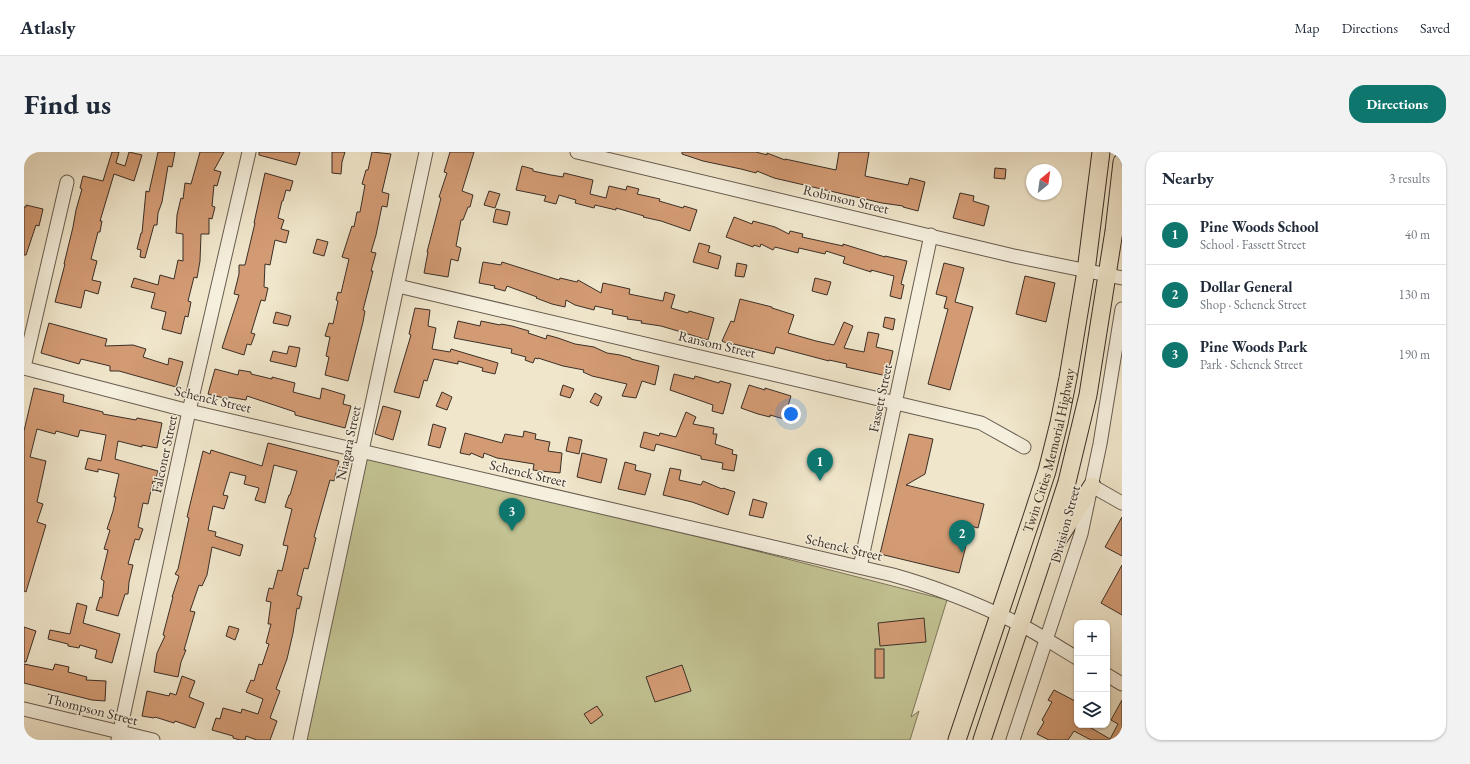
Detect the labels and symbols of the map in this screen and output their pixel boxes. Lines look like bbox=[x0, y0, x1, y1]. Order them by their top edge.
north arrow bbox=[1026, 164, 1062, 200]
street label: Robinson Street bbox=[801, 180, 891, 218]
street label: Ransom Street bbox=[677, 326, 758, 362]
street label: Fassett Street bbox=[864, 362, 896, 434]
street label: Twin Cities Memorial Highway bbox=[1018, 366, 1079, 535]
street label: Schenck Street bbox=[173, 381, 254, 417]
street label: Niagara Street bbox=[331, 404, 365, 482]
your location bbox=[781, 404, 801, 424]
street label: Falconer Street bbox=[147, 413, 181, 495]
pin: 1 bbox=[807, 448, 833, 481]
street label: Schenck Street bbox=[488, 455, 569, 491]
street label: Division Street bbox=[1046, 483, 1084, 565]
pin: 3 bbox=[499, 498, 525, 531]
pin: 2 bbox=[949, 520, 975, 553]
street label: Schenck Street bbox=[804, 529, 885, 565]
street label: Thompson Street bbox=[44, 689, 140, 729]

